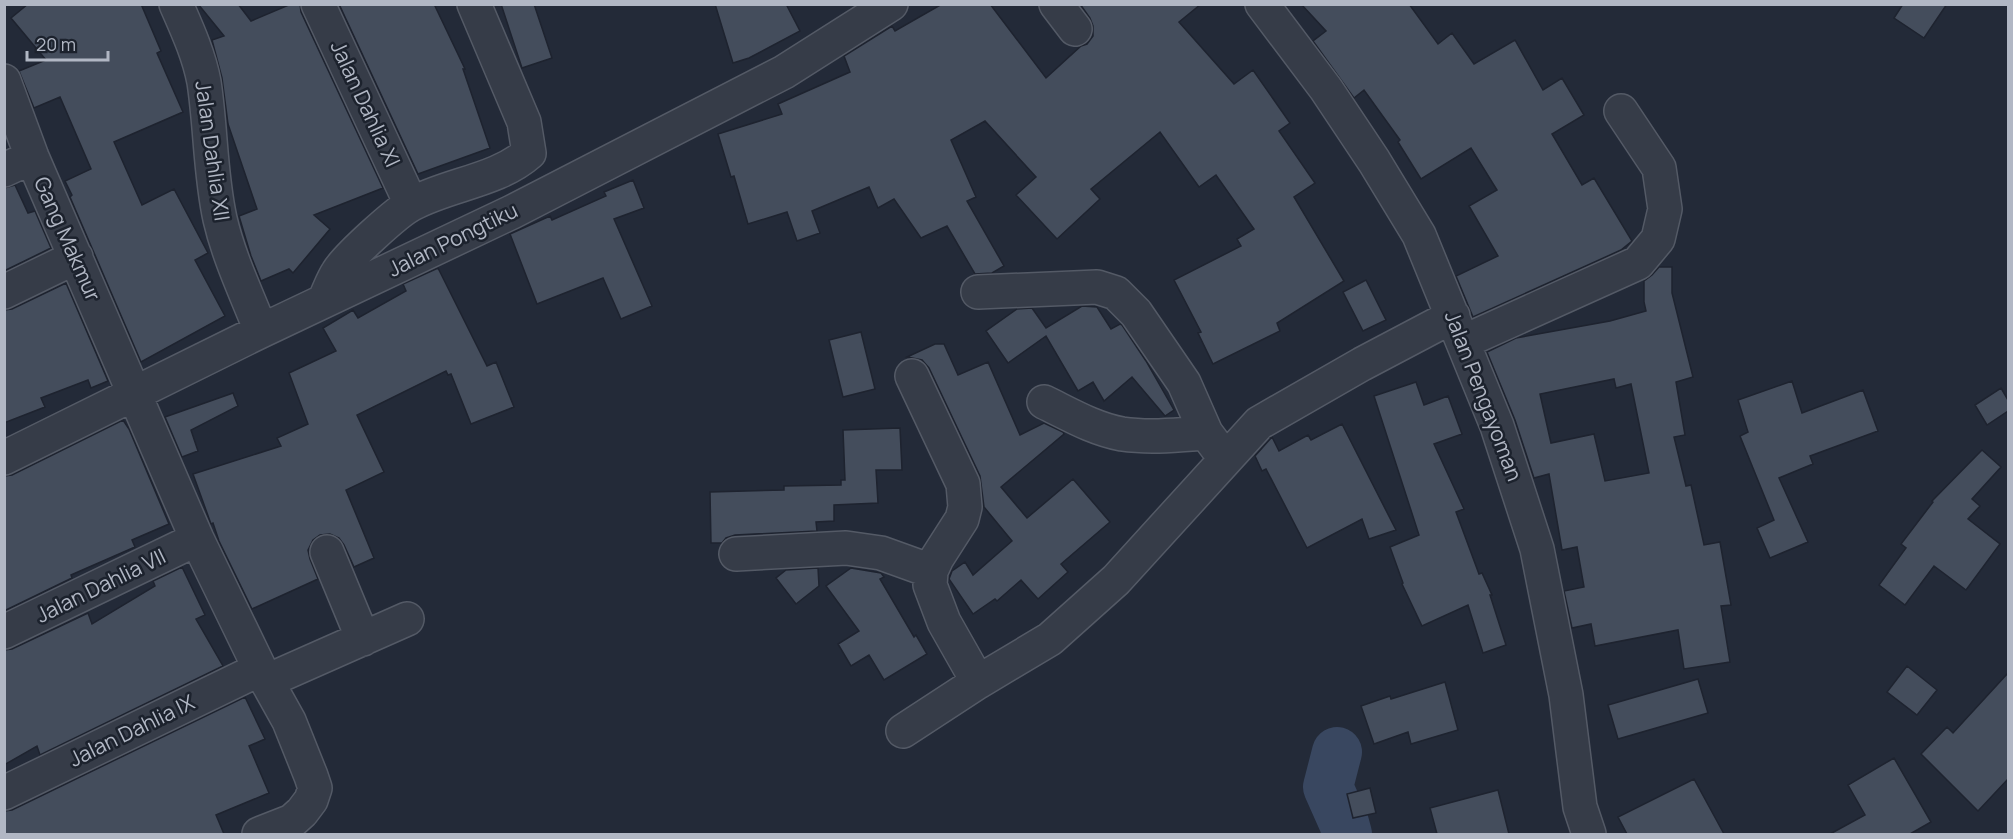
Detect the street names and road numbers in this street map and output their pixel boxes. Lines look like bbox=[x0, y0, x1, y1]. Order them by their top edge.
street label: Jalan Dahlia XI bbox=[324, 36, 407, 171]
street label: Jalan Dahlia XII bbox=[189, 79, 237, 223]
street label: Gang Makmur bbox=[28, 172, 108, 305]
street label: Jalan Pongtiku bbox=[383, 196, 522, 283]
street label: Jalan Pengayoman bbox=[1439, 307, 1529, 485]
street label: Jalan Dahlia VII bbox=[31, 542, 170, 629]
street label: Jalan Dahlia IX bbox=[64, 688, 199, 773]

